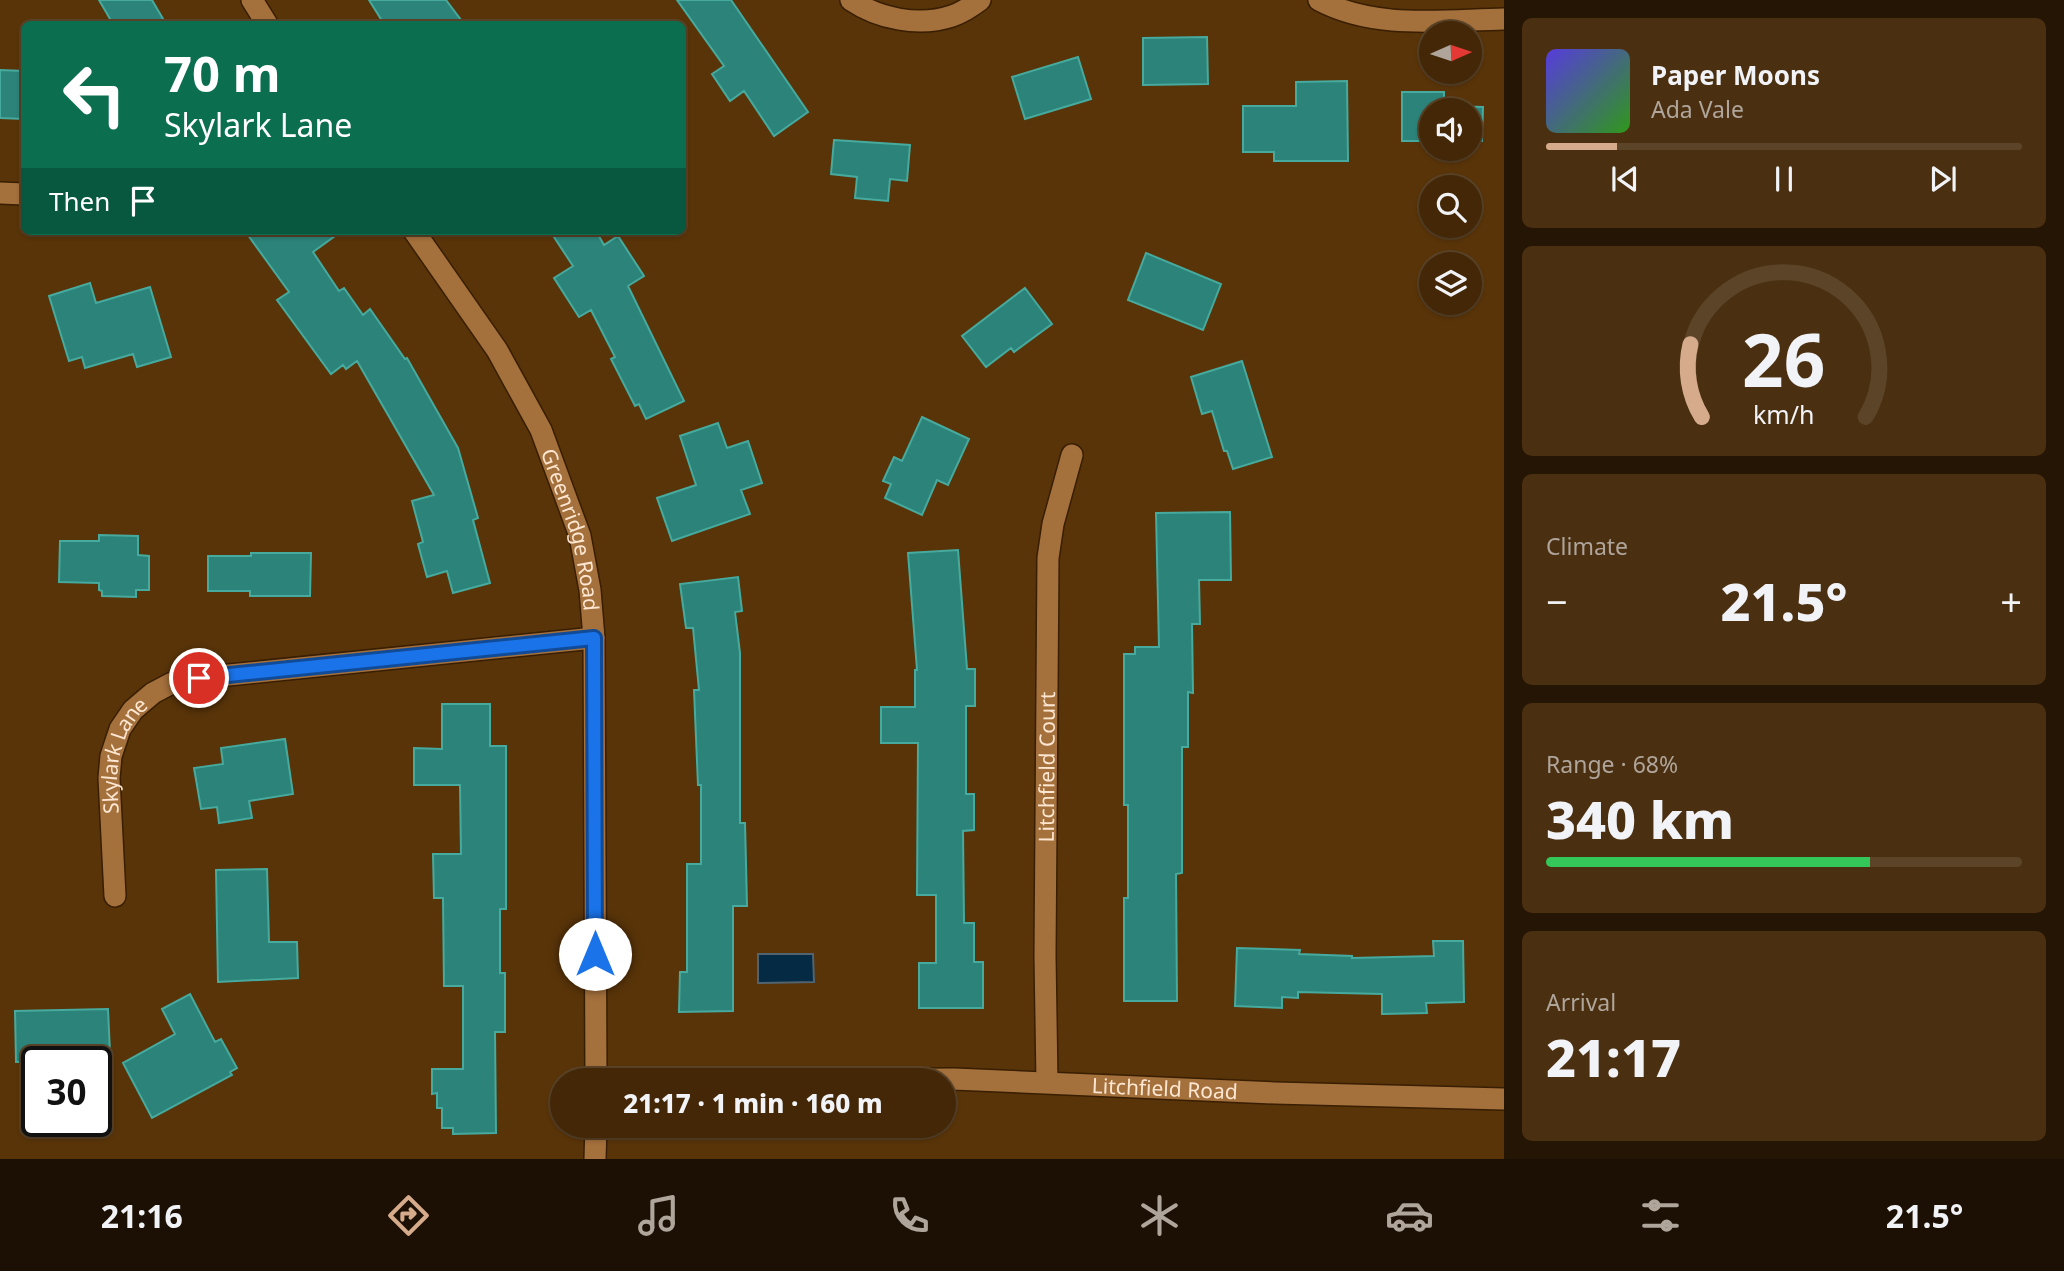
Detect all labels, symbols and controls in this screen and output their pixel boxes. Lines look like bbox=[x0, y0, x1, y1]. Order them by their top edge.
north arrow bbox=[1419, 21, 1482, 84]
map controls bbox=[1419, 21, 1482, 315]
text: 70 m bbox=[164, 40, 281, 106]
icon: left bbox=[49, 49, 140, 140]
text: Paper Moons bbox=[1651, 57, 1820, 93]
text: Ada Vale bbox=[1651, 93, 1744, 125]
button: sound bbox=[1419, 98, 1482, 161]
text: Skylark Lane bbox=[164, 103, 352, 146]
icon: previous bbox=[1606, 160, 1644, 198]
icon: pause bbox=[1765, 160, 1803, 198]
icon: next bbox=[1924, 160, 1962, 198]
button: search bbox=[1419, 175, 1482, 238]
icon: arrive bbox=[124, 182, 162, 220]
text: Then bbox=[49, 183, 110, 219]
button: layers bbox=[1419, 252, 1482, 315]
text: 26 bbox=[1742, 310, 1826, 409]
text: km/h bbox=[1753, 397, 1815, 431]
street label: Greenridge Road bbox=[535, 444, 606, 612]
text: Climate bbox=[1546, 530, 1628, 562]
text: 21.5° bbox=[1721, 565, 1847, 636]
text: − bbox=[1546, 575, 1568, 627]
text: + bbox=[2000, 575, 2022, 627]
pin bbox=[169, 648, 229, 708]
icon: arrive bbox=[180, 659, 218, 697]
street label: Skylark Lane bbox=[95, 690, 153, 815]
street label: Litchfield Court bbox=[1032, 691, 1061, 842]
text: Range · 68% bbox=[1546, 748, 1678, 780]
text: 340 km bbox=[1546, 783, 1734, 854]
position arrow bbox=[558, 917, 632, 991]
text: Arrival bbox=[1546, 986, 1616, 1018]
text: 21:17 bbox=[1546, 1021, 1681, 1092]
speed limit sign: 30 bbox=[21, 1046, 112, 1137]
street label: Litchfield Road bbox=[1091, 1071, 1238, 1105]
text: 21:17 · 1 min · 160 m bbox=[623, 1085, 883, 1121]
icon: directions bbox=[384, 1191, 433, 1240]
icon: music bbox=[634, 1191, 683, 1240]
icon: phone bbox=[885, 1191, 934, 1240]
icon: climate bbox=[1135, 1191, 1184, 1240]
icon: car bbox=[1385, 1191, 1434, 1240]
icon: filters bbox=[1636, 1191, 1685, 1240]
text: 21:16 bbox=[101, 1194, 183, 1237]
text: 21.5° bbox=[1886, 1194, 1963, 1237]

